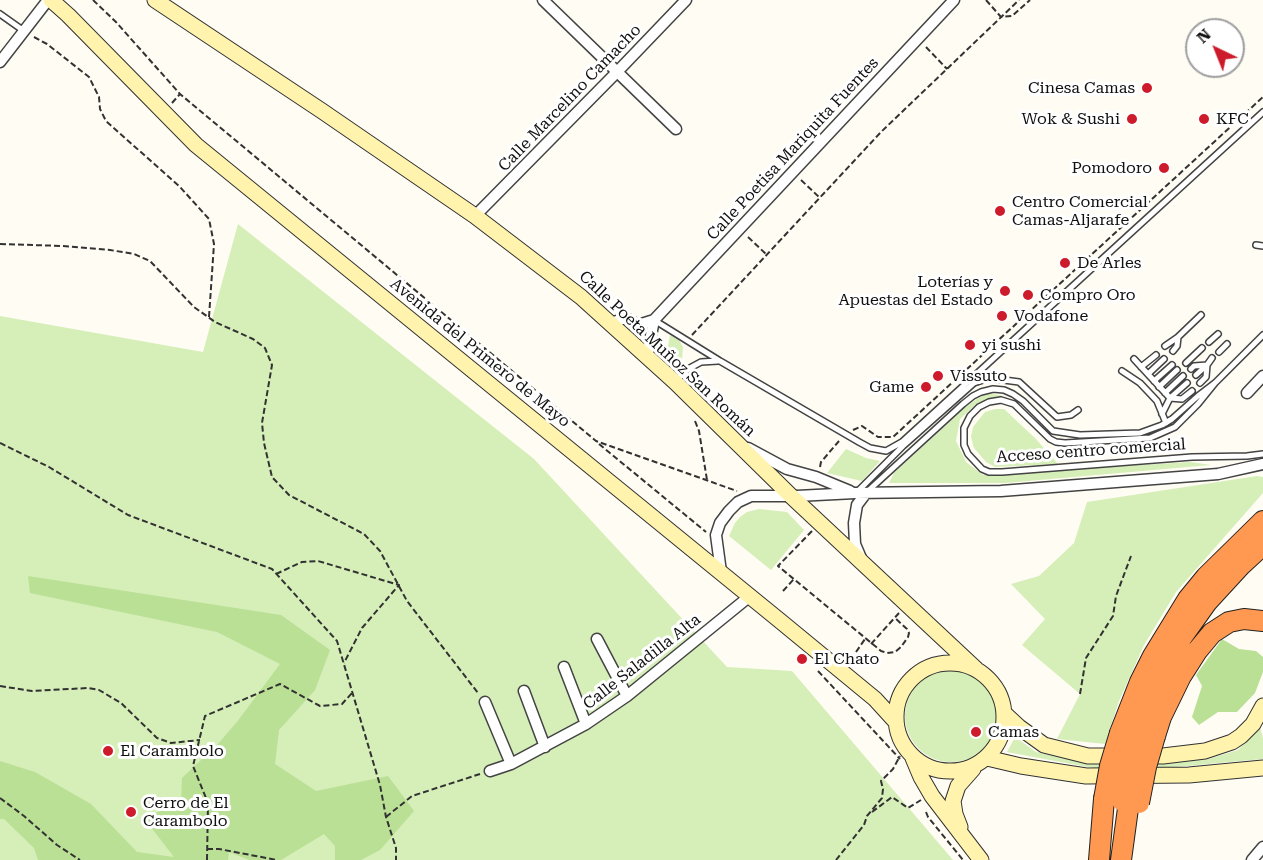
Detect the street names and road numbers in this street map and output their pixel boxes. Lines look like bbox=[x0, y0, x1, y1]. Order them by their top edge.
street label: Calle Marcelino Camacho bbox=[495, 20, 645, 176]
street label: Calle Poetisa Mariquita Fuentes bbox=[703, 54, 883, 244]
street label: Calle Poeta Muñoz San Román bbox=[575, 267, 759, 441]
street label: Avenida del Primero de Mayo bbox=[386, 274, 574, 432]
street label: Acceso centro comercial bbox=[996, 435, 1186, 467]
street label: Calle Saladilla Alta bbox=[579, 610, 705, 714]

